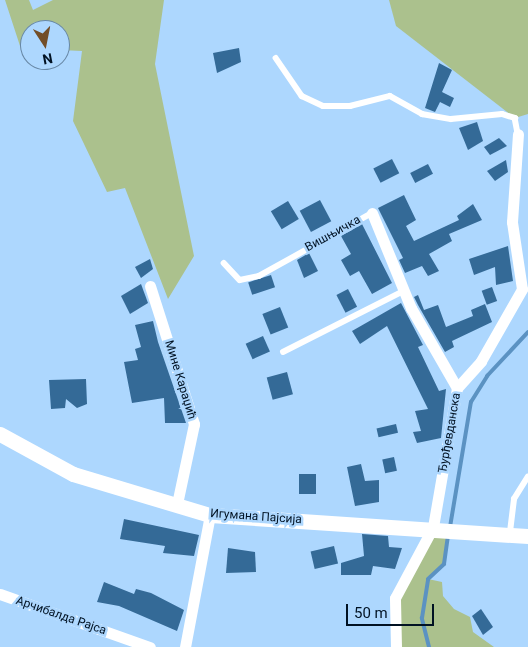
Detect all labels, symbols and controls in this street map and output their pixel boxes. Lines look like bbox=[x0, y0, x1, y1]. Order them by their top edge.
north arrow bbox=[20, 20, 70, 70]
text: N bbox=[41, 50, 54, 68]
street label: Вишњичка bbox=[303, 213, 363, 255]
street label: Мине Караџић bbox=[161, 339, 199, 421]
street label: Ђурђевданска bbox=[436, 392, 464, 474]
street label: Игумана Пајсија bbox=[210, 507, 302, 527]
street label: Арчибалда Рајса bbox=[14, 594, 108, 638]
scale bar bbox=[348, 594, 436, 626]
text: 50 m bbox=[354, 604, 388, 622]

